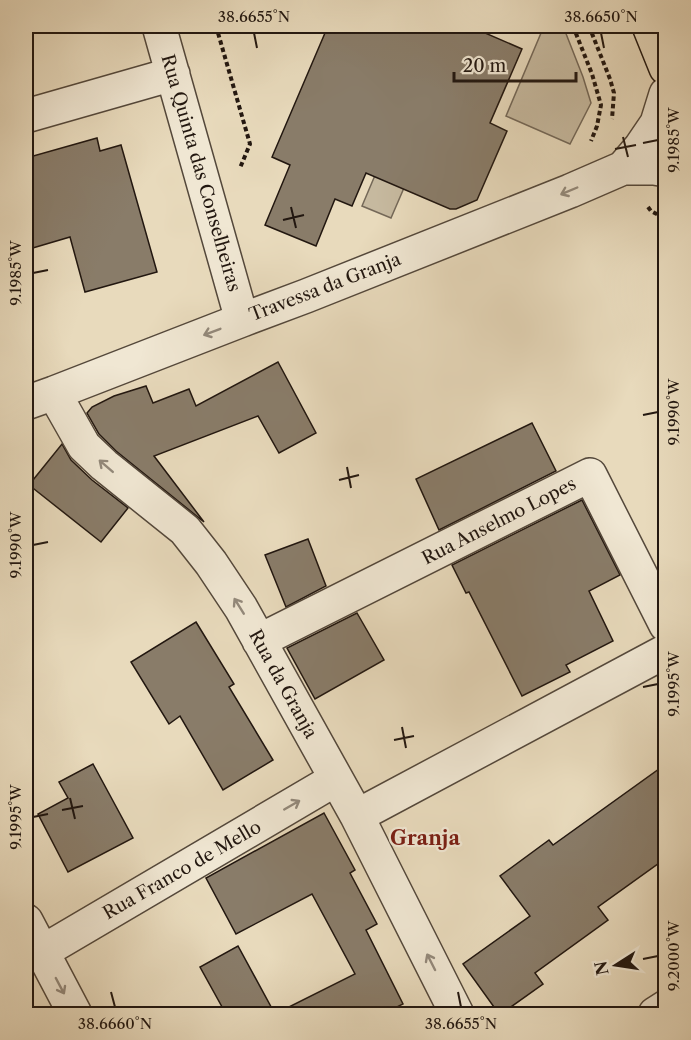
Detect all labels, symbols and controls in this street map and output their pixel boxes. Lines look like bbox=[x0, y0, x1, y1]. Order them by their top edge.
text: 38.6655°N bbox=[218, 7, 290, 26]
text: 38.6650°N bbox=[564, 7, 638, 26]
scale bar bbox=[454, 45, 576, 83]
street label: Rua Quinta das Conselheiras bbox=[157, 52, 245, 294]
text: 20 m bbox=[463, 55, 507, 77]
text: 9.1985°W bbox=[664, 107, 683, 173]
one-way arrow bbox=[561, 186, 579, 197]
text: 9.1985°W bbox=[6, 240, 25, 306]
street label: Travessa da Granja bbox=[246, 248, 404, 326]
one-way arrow bbox=[203, 327, 222, 338]
text: 9.1990°W bbox=[664, 378, 683, 445]
one-way arrow bbox=[99, 459, 114, 473]
street label: Rua Anselmo Lopes bbox=[418, 473, 580, 569]
text: 9.1990°W bbox=[6, 511, 25, 578]
one-way arrow bbox=[232, 598, 244, 615]
street label: Rua da Granja bbox=[244, 626, 322, 743]
text: 9.1995°W bbox=[664, 651, 683, 717]
text: 9.1995°W bbox=[6, 784, 25, 850]
one-way arrow bbox=[283, 799, 300, 811]
street label: Rua Franco de Mello bbox=[99, 816, 265, 924]
district label: Granja bbox=[390, 826, 460, 850]
text: 9.2000°W bbox=[664, 920, 683, 991]
north arrow bbox=[586, 935, 646, 995]
one-way arrow bbox=[424, 954, 436, 972]
text: N bbox=[590, 959, 613, 977]
one-way arrow bbox=[54, 977, 66, 994]
text: 38.6660°N bbox=[78, 1014, 152, 1033]
text: 38.6655°N bbox=[425, 1014, 497, 1033]

